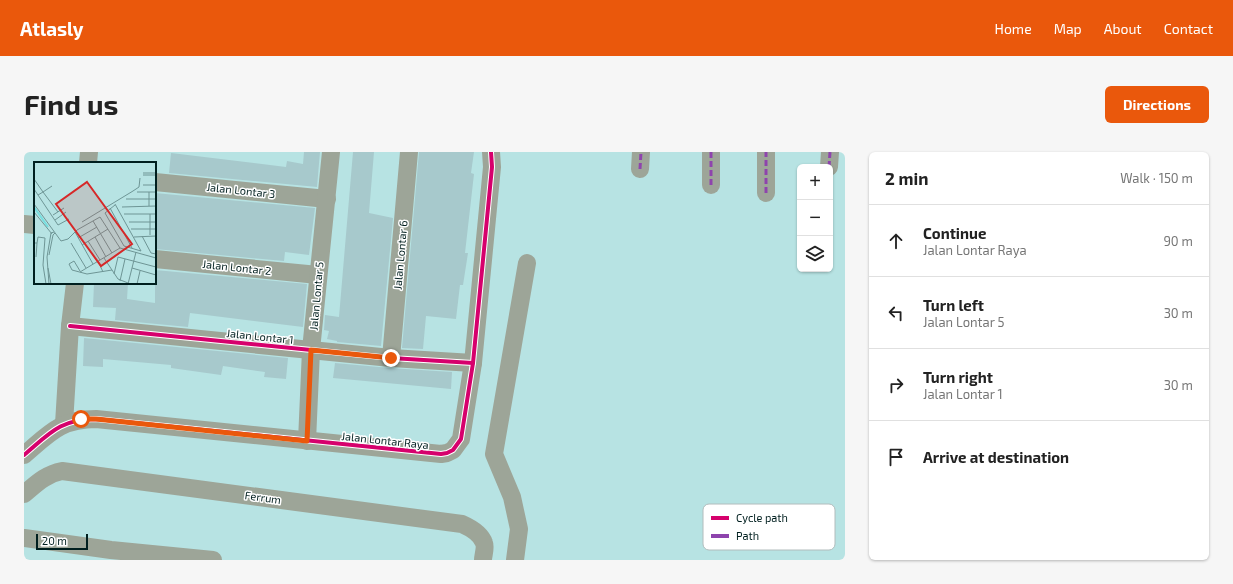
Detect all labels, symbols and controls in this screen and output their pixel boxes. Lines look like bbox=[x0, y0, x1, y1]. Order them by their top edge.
text: Atlasly bbox=[20, 17, 84, 40]
text: Home bbox=[995, 20, 1032, 37]
text: Map bbox=[1054, 20, 1082, 37]
text: About bbox=[1104, 20, 1142, 37]
text: Contact bbox=[1164, 20, 1213, 37]
button: Directions bbox=[1105, 86, 1209, 123]
text: Find us bbox=[24, 87, 118, 121]
inset map bbox=[34, 162, 156, 284]
map controls bbox=[797, 164, 833, 272]
button: + bbox=[797, 164, 833, 200]
text: 2 min bbox=[885, 168, 928, 188]
text: Walk · 150 m bbox=[1120, 170, 1193, 186]
street label: Jalan Lontar 3 bbox=[206, 180, 276, 200]
button: − bbox=[797, 200, 833, 236]
street label: Jalan Lontar 6 bbox=[391, 220, 409, 290]
text: Continue bbox=[923, 224, 986, 242]
icon: ahead bbox=[885, 230, 907, 252]
text: 90 m bbox=[1163, 233, 1193, 249]
button: layers bbox=[797, 236, 833, 272]
text: Jalan Lontar Raya bbox=[923, 242, 1027, 258]
street label: Jalan Lontar 2 bbox=[202, 257, 272, 277]
street label: Jalan Lontar 5 bbox=[307, 261, 325, 331]
text: Turn left bbox=[923, 296, 984, 314]
icon: left bbox=[885, 302, 907, 324]
text: 30 m bbox=[1164, 305, 1193, 321]
text: Jalan Lontar 5 bbox=[923, 314, 1005, 330]
street label: Jalan Lontar 1 bbox=[226, 326, 294, 346]
route end bbox=[382, 349, 400, 367]
text: Turn right bbox=[923, 368, 993, 386]
icon: right bbox=[885, 374, 907, 396]
text: 30 m bbox=[1164, 377, 1193, 393]
text: Jalan Lontar 1 bbox=[923, 386, 1003, 402]
route start bbox=[72, 410, 90, 428]
street label: Jalan Lontar Raya bbox=[341, 429, 429, 451]
icon: arrive bbox=[885, 446, 907, 468]
text: Arrive at destination bbox=[923, 448, 1069, 466]
street label: Ferrum bbox=[244, 488, 282, 506]
legend bbox=[703, 504, 835, 550]
text: Cycle path bbox=[736, 511, 788, 524]
text: Path bbox=[736, 529, 759, 542]
scale bar bbox=[36, 532, 88, 551]
text: 20 m bbox=[42, 534, 67, 547]

